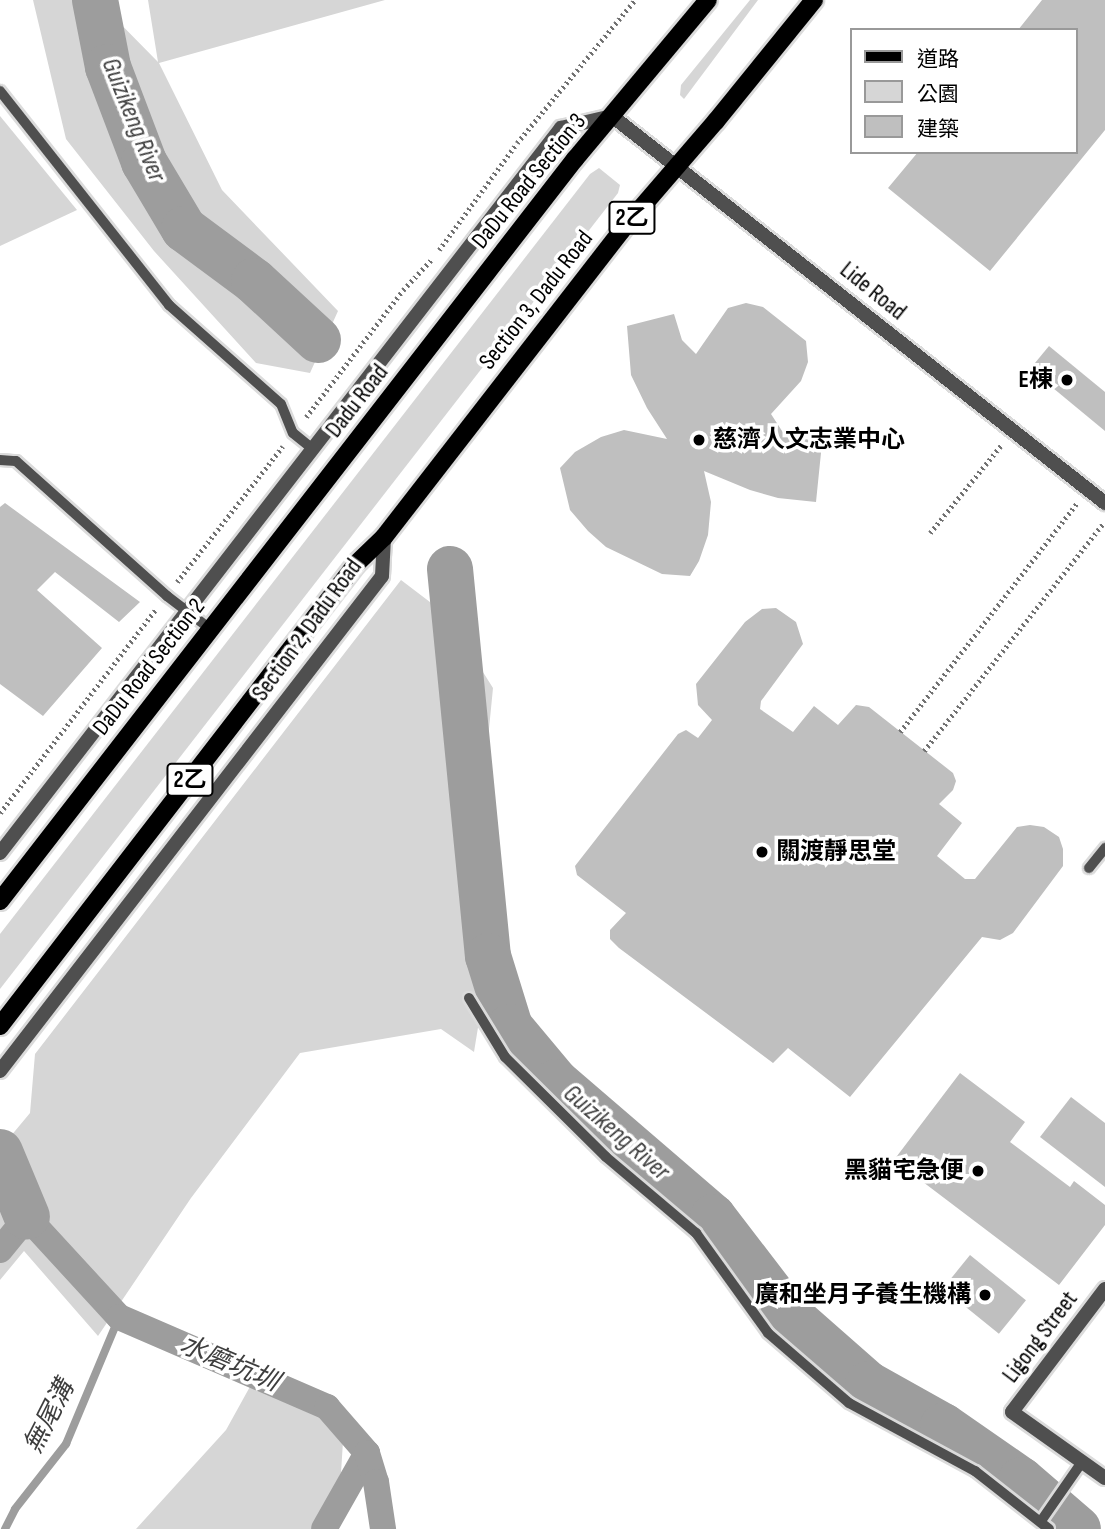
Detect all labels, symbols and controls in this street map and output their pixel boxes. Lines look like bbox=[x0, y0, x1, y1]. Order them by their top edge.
legend bbox=[850, 28, 1077, 154]
text: 道路 bbox=[917, 47, 959, 72]
water label: Guizikeng River bbox=[94, 54, 172, 186]
text: 公園 bbox=[917, 82, 959, 107]
street label: DaDu Road Section 3 bbox=[466, 108, 592, 254]
text: 建築 bbox=[917, 117, 959, 142]
road number: 2乙 bbox=[608, 198, 656, 238]
street label: Section 3, Dadu Road bbox=[473, 225, 599, 375]
street label: Lide Road bbox=[834, 256, 912, 326]
street label: Dadu Road bbox=[320, 359, 394, 443]
place label: E棟 bbox=[1019, 366, 1053, 394]
marker: E棟 bbox=[1059, 372, 1075, 388]
place label: 慈濟人文志業中心 bbox=[713, 426, 905, 454]
marker: 慈濟人文志業中心 bbox=[691, 432, 707, 448]
street label: Section 2, Dadu Road bbox=[246, 553, 368, 707]
street label: DaDu Road Section 2 bbox=[87, 593, 211, 741]
road number: 2乙 bbox=[166, 760, 214, 800]
place label: 關渡靜思堂 bbox=[776, 838, 896, 866]
marker: 關渡靜思堂 bbox=[754, 844, 770, 860]
water label: Guizikeng River bbox=[557, 1078, 675, 1188]
place label: 黑貓宅急便 bbox=[844, 1157, 964, 1185]
marker: 黑貓宅急便 bbox=[970, 1163, 986, 1179]
place label: 廣和坐月子養生機構 bbox=[755, 1281, 971, 1309]
street label: Ligong Street bbox=[996, 1286, 1084, 1388]
marker: 廣和坐月子養生機構 bbox=[977, 1287, 993, 1303]
water label: 水磨坑圳 bbox=[175, 1329, 283, 1399]
water label: 無尾溝 bbox=[18, 1375, 82, 1459]

